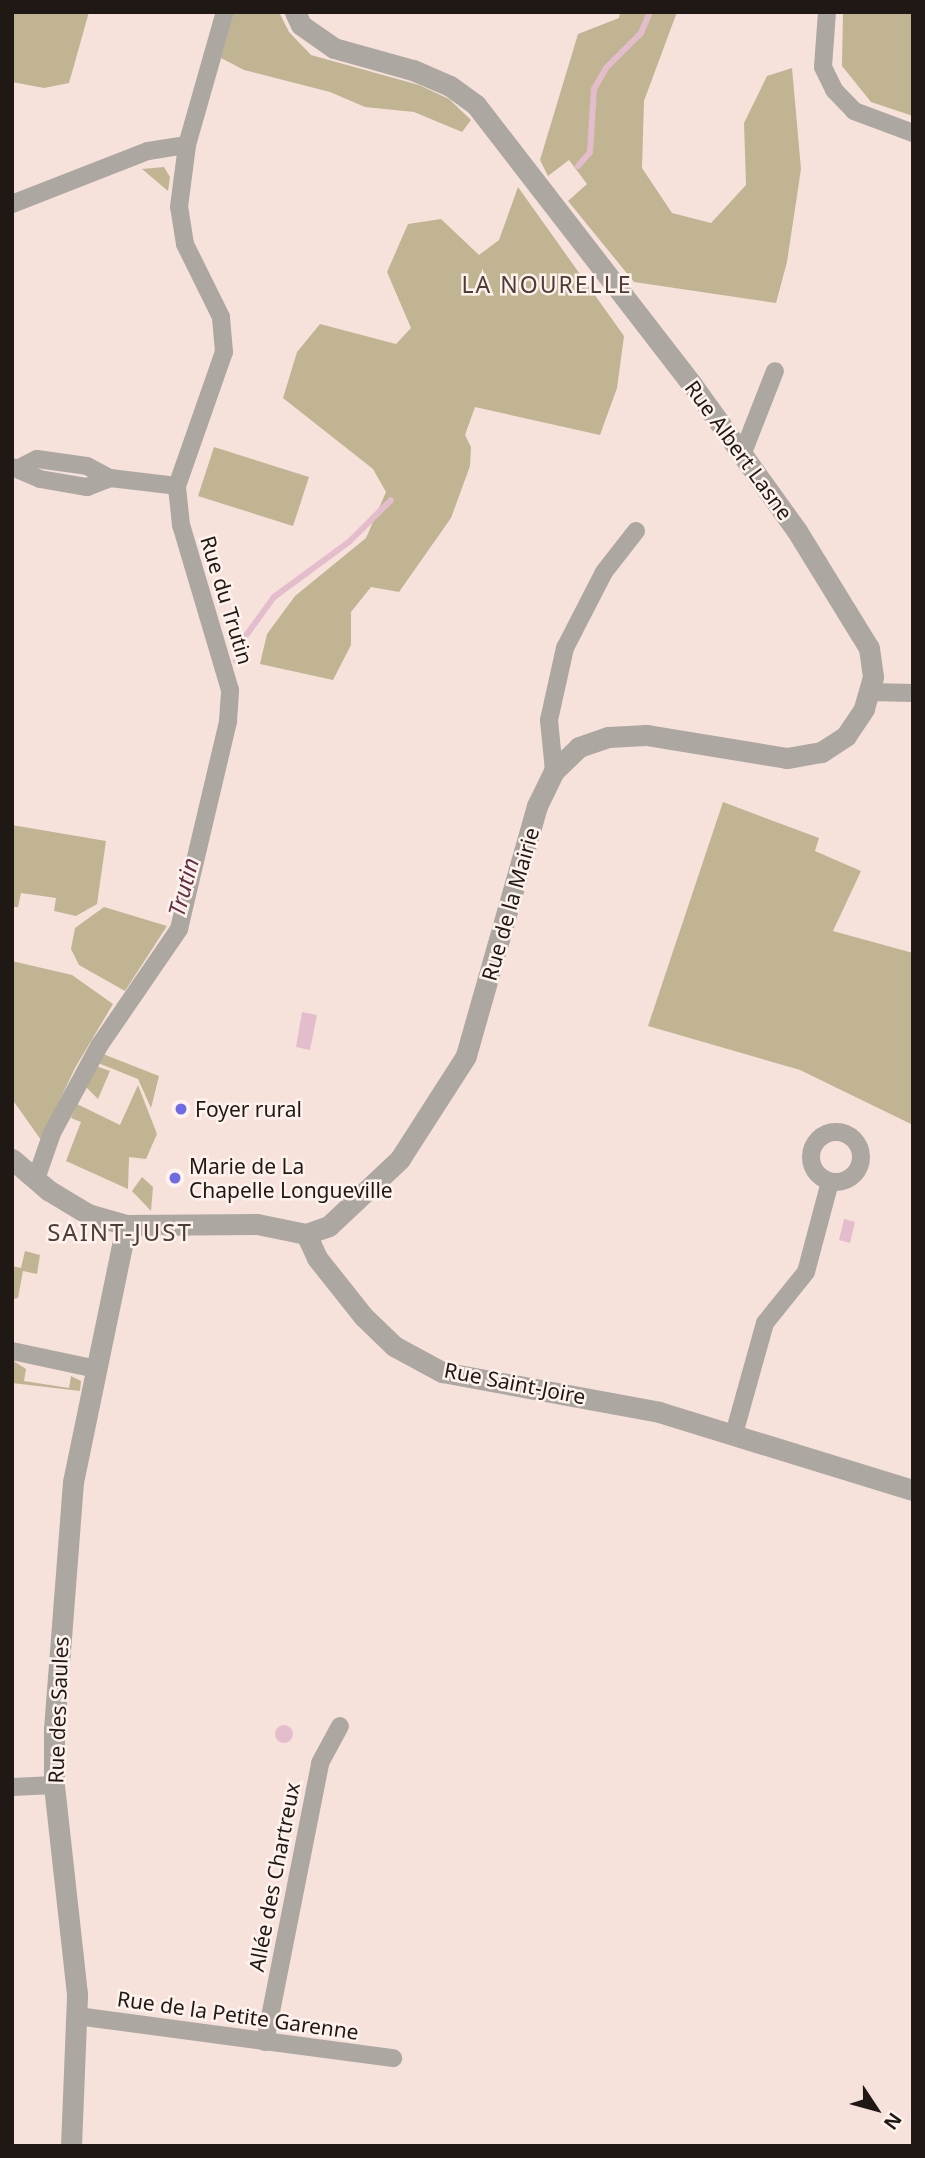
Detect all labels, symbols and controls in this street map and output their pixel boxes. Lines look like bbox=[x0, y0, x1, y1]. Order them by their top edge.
district label: LA NOURELLE bbox=[463, 270, 631, 298]
street label: Rue Albert Lasne bbox=[680, 375, 798, 525]
street label: Rue du Trutin bbox=[196, 533, 258, 667]
street label: Rue de la Mairie bbox=[476, 824, 544, 984]
water label: Trutin bbox=[162, 855, 204, 919]
place label: Foyer rural bbox=[195, 1096, 302, 1122]
marker: Foyer rural bbox=[173, 1101, 189, 1117]
place label: Marie de La Chapelle Longueville bbox=[189, 1153, 393, 1203]
marker: Marie de La Chapelle Longueville bbox=[167, 1170, 183, 1186]
district label: SAINT-JUST bbox=[48, 1218, 192, 1246]
street label: Rue Saint-Joire bbox=[442, 1357, 588, 1409]
street label: Rue des Saules bbox=[43, 1636, 73, 1784]
street label: Allée des Chartreux bbox=[243, 1780, 305, 1974]
street label: Rue de la Petite Garenne bbox=[116, 1986, 360, 2044]
north arrow bbox=[841, 2074, 911, 2144]
text: N bbox=[878, 2107, 908, 2135]

